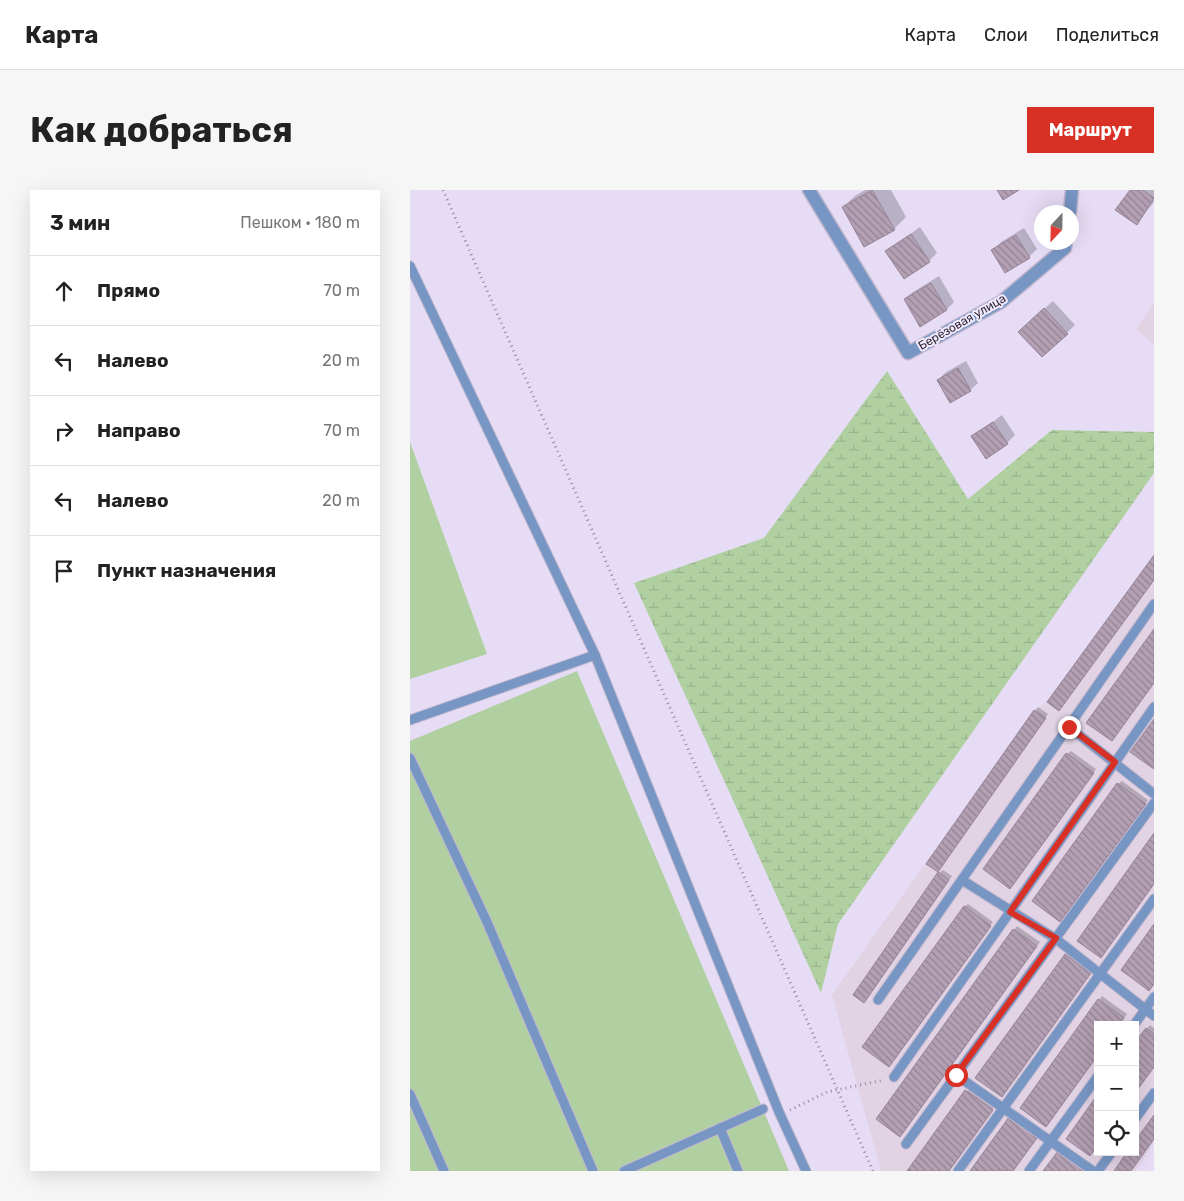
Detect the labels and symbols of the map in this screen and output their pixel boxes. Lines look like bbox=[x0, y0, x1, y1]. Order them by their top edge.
north arrow bbox=[1034, 205, 1079, 250]
street label: Берёзовая улица bbox=[916, 291, 1008, 353]
route end bbox=[1058, 716, 1081, 739]
route start bbox=[945, 1064, 968, 1087]

